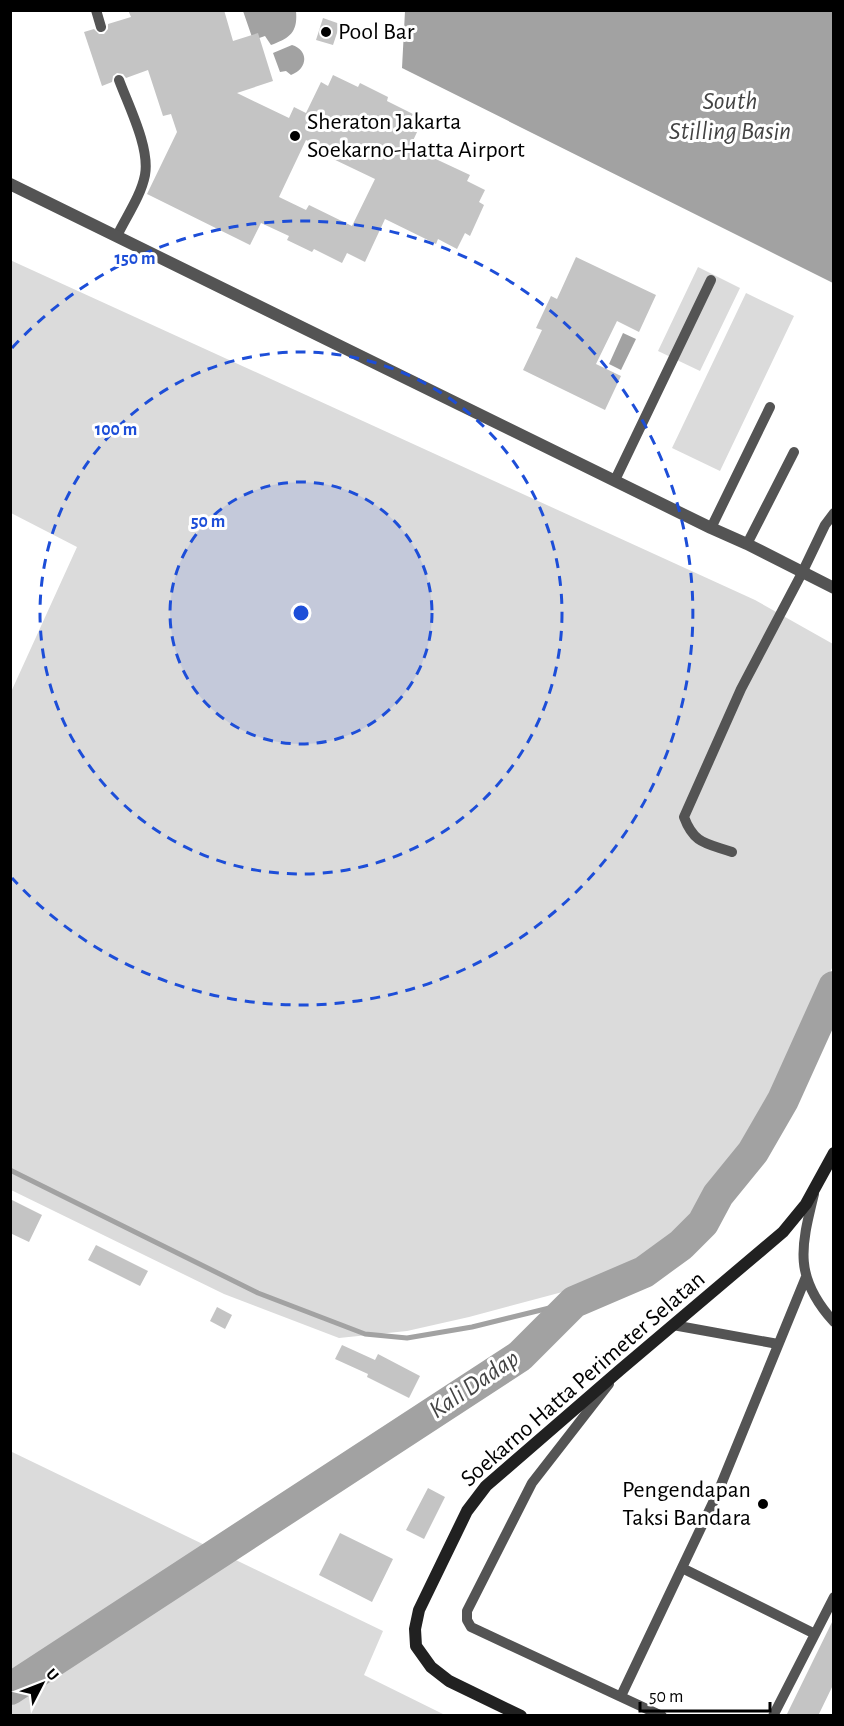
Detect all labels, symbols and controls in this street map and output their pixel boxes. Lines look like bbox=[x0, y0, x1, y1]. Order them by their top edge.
place label: Pool Bar bbox=[338, 20, 415, 44]
marker: Pool Bar bbox=[319, 25, 333, 39]
water label: South Stilling Basin bbox=[669, 88, 791, 144]
place label: Sheraton Jakarta Soekarno-Hatta Airport bbox=[307, 110, 525, 162]
marker: Sheraton Jakarta Soekarno-Hatta Airport bbox=[288, 129, 302, 143]
text: 150 m bbox=[115, 250, 155, 268]
text: 100 m bbox=[95, 421, 137, 439]
text: 50 m bbox=[191, 513, 225, 531]
centre of rings bbox=[291, 603, 311, 623]
street label: Soekarno Hatta Perimeter Selatan bbox=[456, 1267, 710, 1491]
water label: Kali Dadap bbox=[424, 1345, 524, 1423]
place label: Pengendapan Taksi Bandara bbox=[622, 1478, 751, 1530]
marker: Pengendapan Taksi Bandara bbox=[756, 1497, 770, 1511]
north arrow bbox=[12, 1654, 72, 1714]
text: U bbox=[43, 1665, 62, 1684]
scale bar bbox=[640, 1675, 770, 1713]
text: 50 m bbox=[649, 1688, 683, 1706]

